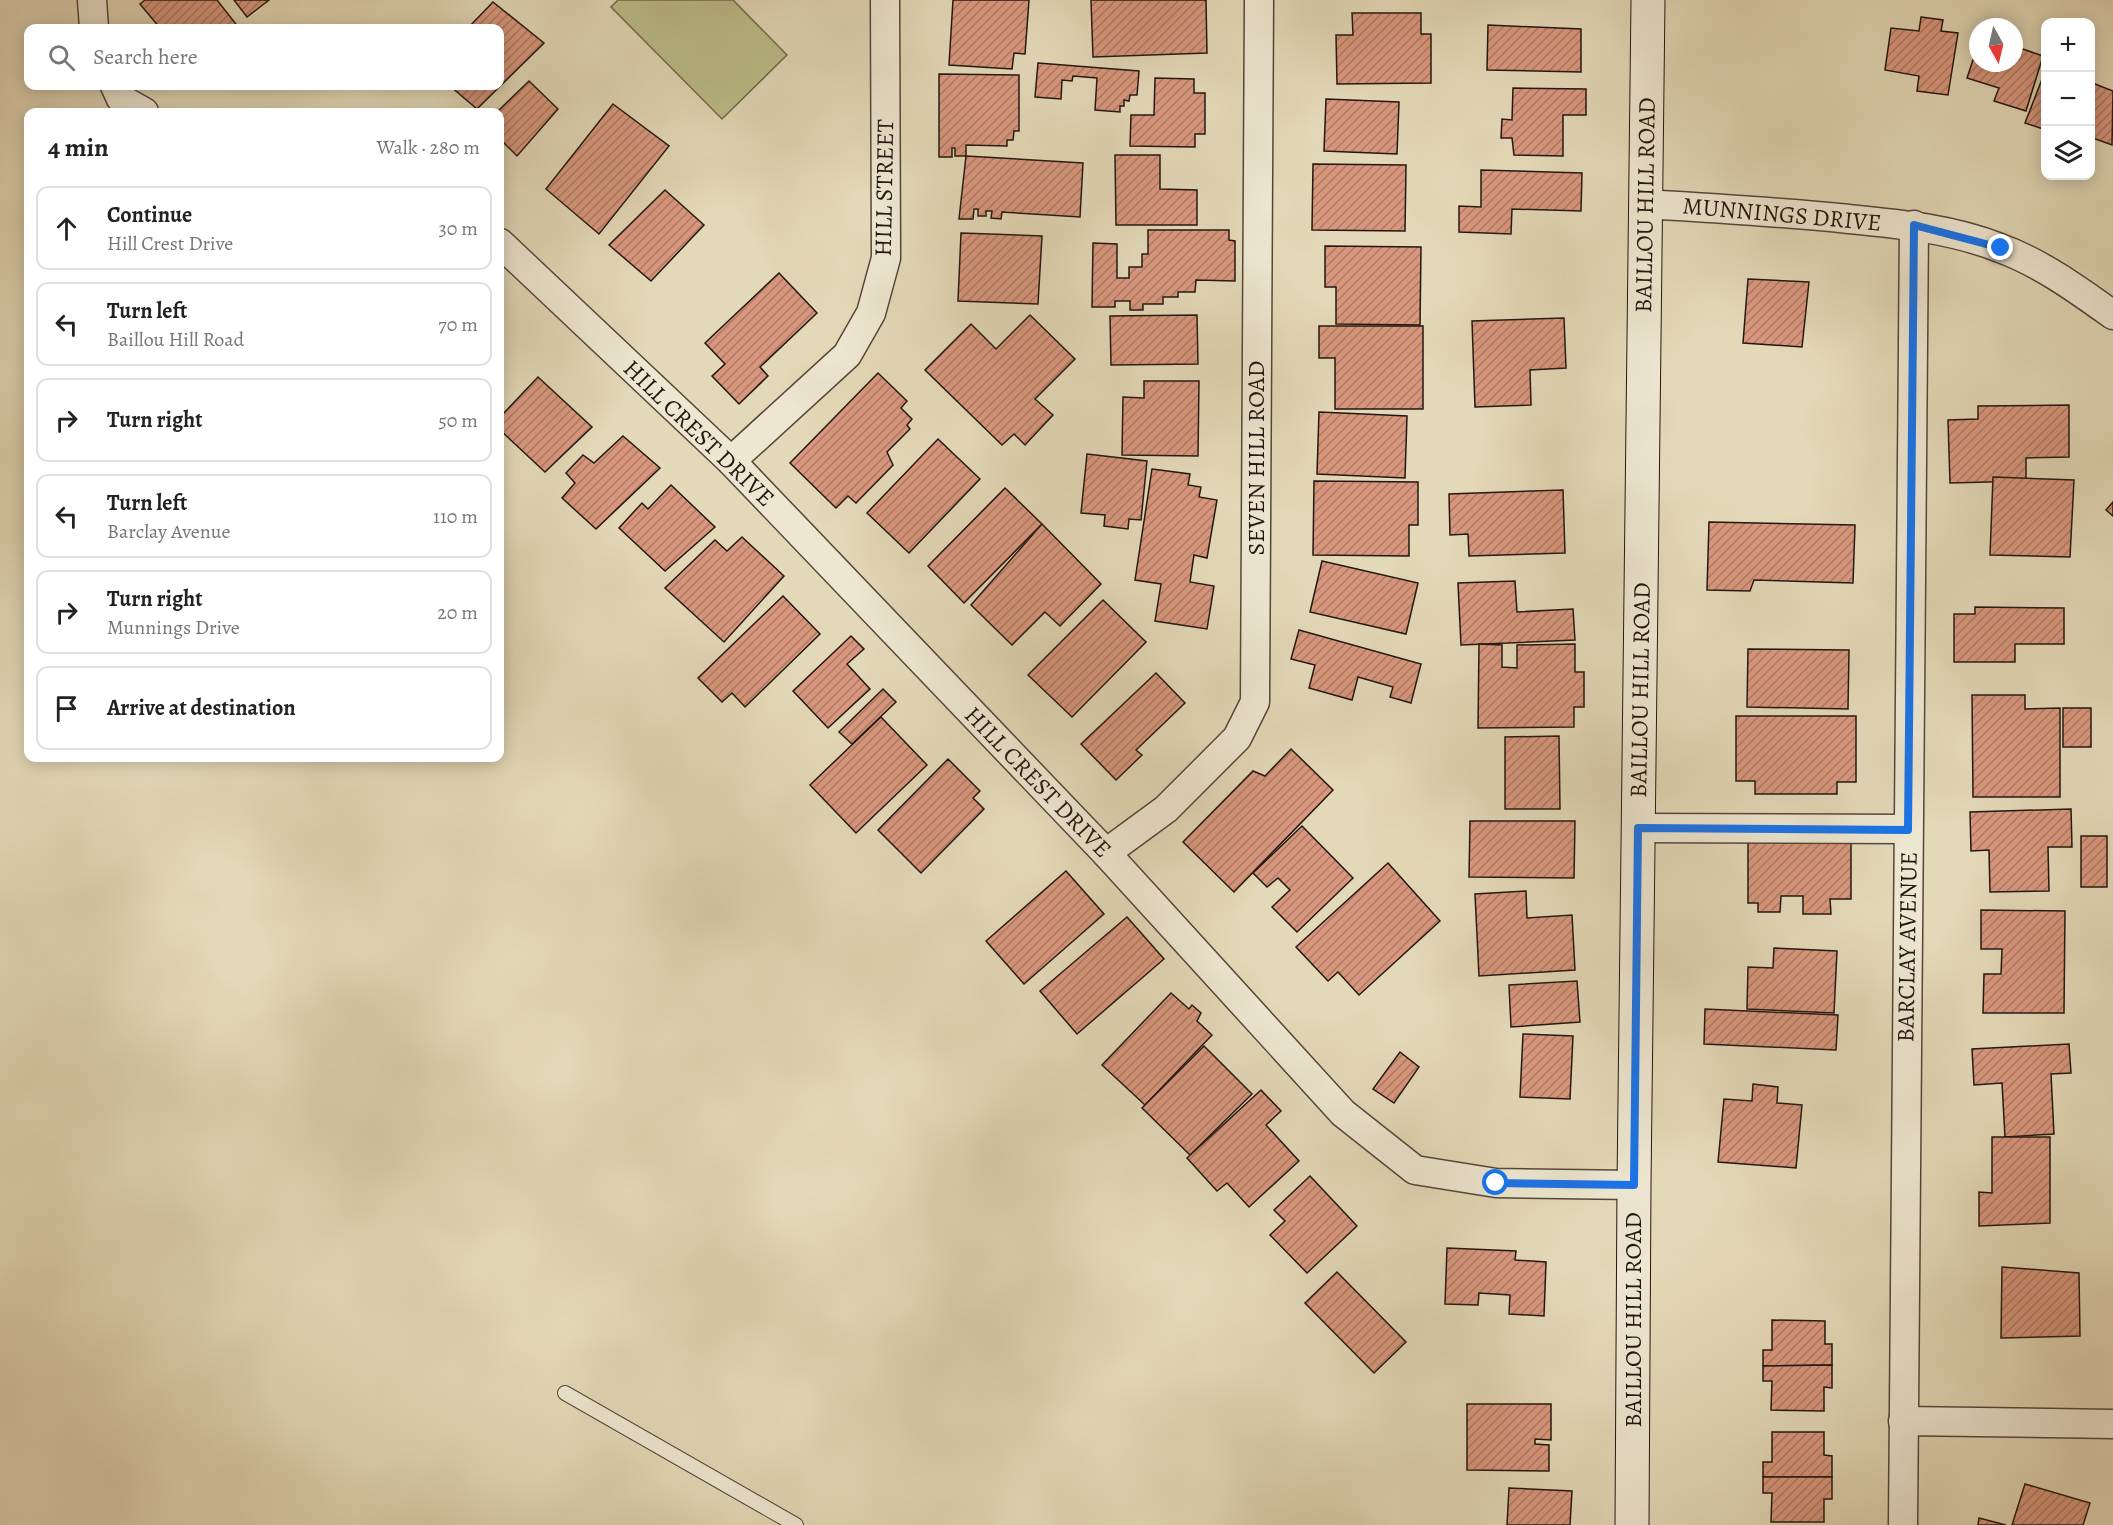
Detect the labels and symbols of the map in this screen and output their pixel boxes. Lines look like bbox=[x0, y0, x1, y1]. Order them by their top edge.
north arrow bbox=[1969, 18, 2023, 72]
street label: BAILLOU HILL ROAD bbox=[1627, 97, 1663, 313]
street label: HILL STREET bbox=[867, 119, 901, 257]
street label: MUNNINGS DRIVE bbox=[1681, 189, 1883, 239]
route end bbox=[1987, 234, 2013, 260]
street label: HILL CREST DRIVE bbox=[616, 352, 782, 514]
street label: SEVEN HILL ROAD bbox=[1240, 361, 1272, 555]
street label: BAILLOU HILL ROAD bbox=[1622, 582, 1658, 798]
street label: HILL CREST DRIVE bbox=[957, 699, 1119, 865]
street label: BARCLAY AVENUE bbox=[1889, 851, 1925, 1043]
route start bbox=[1482, 1169, 1508, 1195]
street label: BAILLOU HILL ROAD bbox=[1617, 1212, 1649, 1428]

